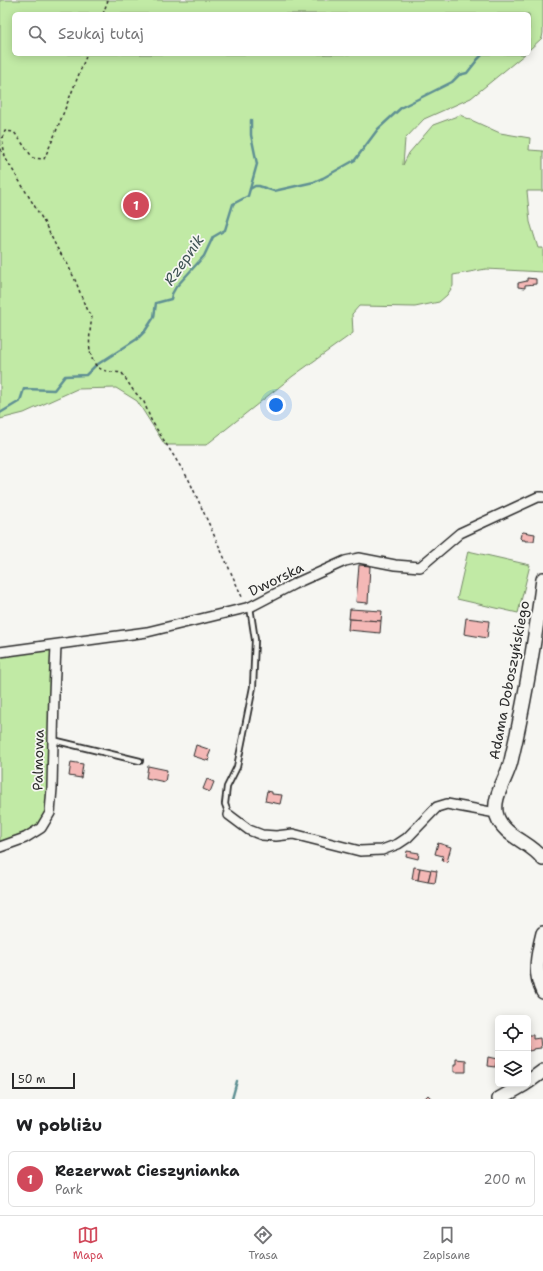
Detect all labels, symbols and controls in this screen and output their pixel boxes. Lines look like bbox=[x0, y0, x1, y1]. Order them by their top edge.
search box bbox=[12, 12, 531, 56]
icon: search bbox=[26, 23, 48, 45]
text: Szukaj tutaj bbox=[58, 24, 144, 44]
pin: 1 bbox=[123, 190, 149, 220]
water label: Rzepnik bbox=[159, 230, 209, 289]
your location bbox=[266, 395, 286, 415]
street label: Dworska bbox=[246, 558, 307, 600]
street label: Adama Doboszyńskiego bbox=[485, 599, 533, 761]
street label: Palmowa bbox=[28, 729, 48, 791]
map controls bbox=[495, 1015, 531, 1087]
button: locate bbox=[495, 1015, 531, 1051]
button: layers bbox=[495, 1051, 531, 1087]
scale bar bbox=[12, 1071, 75, 1090]
text: 50 m bbox=[18, 1072, 46, 1087]
text: W pobliżu bbox=[16, 1114, 102, 1136]
text: Rezerwat Cieszynianka bbox=[55, 1161, 240, 1181]
text: 1 bbox=[27, 1171, 33, 1188]
text: 200 m bbox=[484, 1171, 526, 1188]
text: Park bbox=[55, 1181, 83, 1198]
tab: Mapa bbox=[73, 1224, 103, 1263]
tab: Trasa bbox=[248, 1224, 278, 1263]
tab: Zapisane bbox=[423, 1224, 470, 1263]

